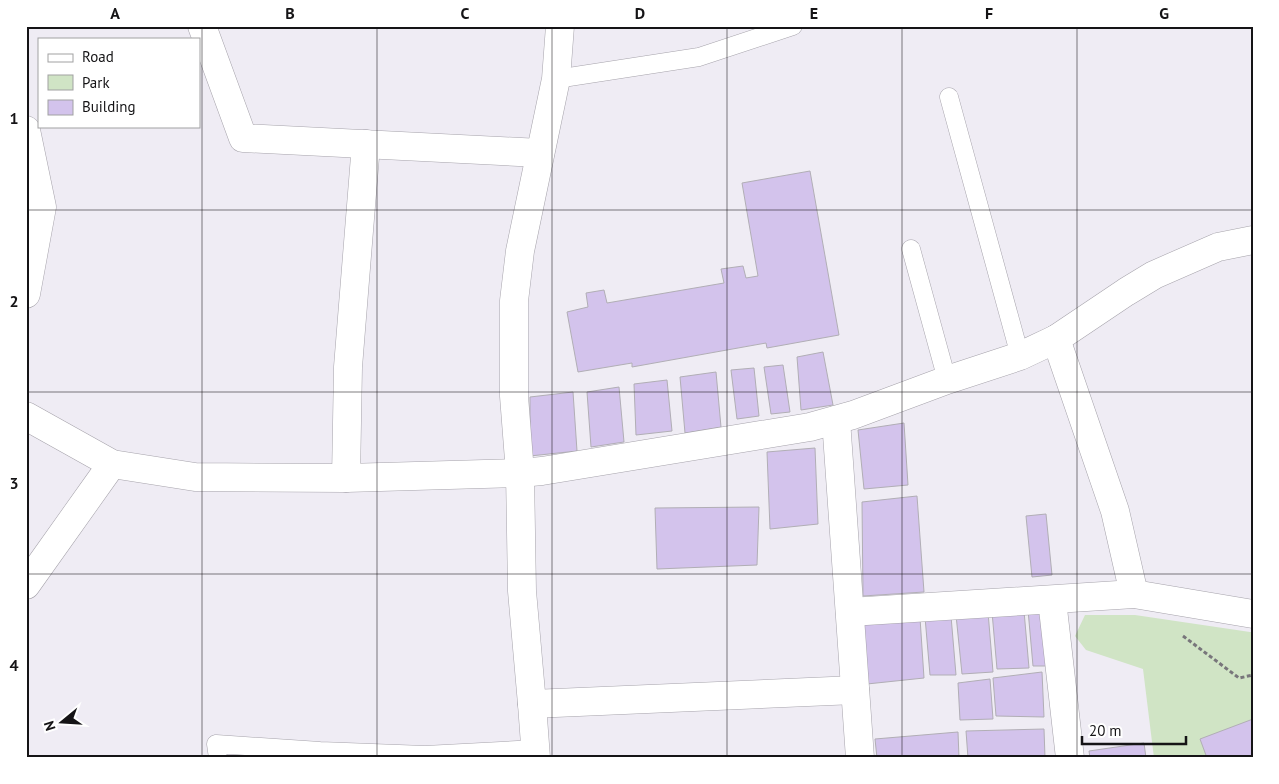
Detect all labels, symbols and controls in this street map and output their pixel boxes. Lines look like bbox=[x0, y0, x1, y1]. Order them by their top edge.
text: A bbox=[110, 3, 120, 23]
text: B bbox=[285, 3, 295, 23]
text: C bbox=[461, 3, 470, 23]
text: D bbox=[635, 3, 645, 23]
text: E bbox=[810, 3, 818, 23]
text: F bbox=[985, 3, 993, 23]
text: G bbox=[1159, 3, 1169, 23]
legend bbox=[38, 38, 200, 128]
text: Road bbox=[82, 47, 114, 66]
text: Park bbox=[82, 73, 110, 92]
text: Building bbox=[82, 97, 136, 116]
text: 1 bbox=[9, 108, 19, 128]
text: 2 bbox=[9, 291, 19, 311]
text: 3 bbox=[9, 473, 19, 493]
text: 4 bbox=[9, 655, 19, 675]
north arrow bbox=[38, 696, 88, 746]
scale bar bbox=[1082, 714, 1185, 746]
text: N bbox=[40, 719, 60, 733]
text: 20 m bbox=[1089, 721, 1122, 740]

